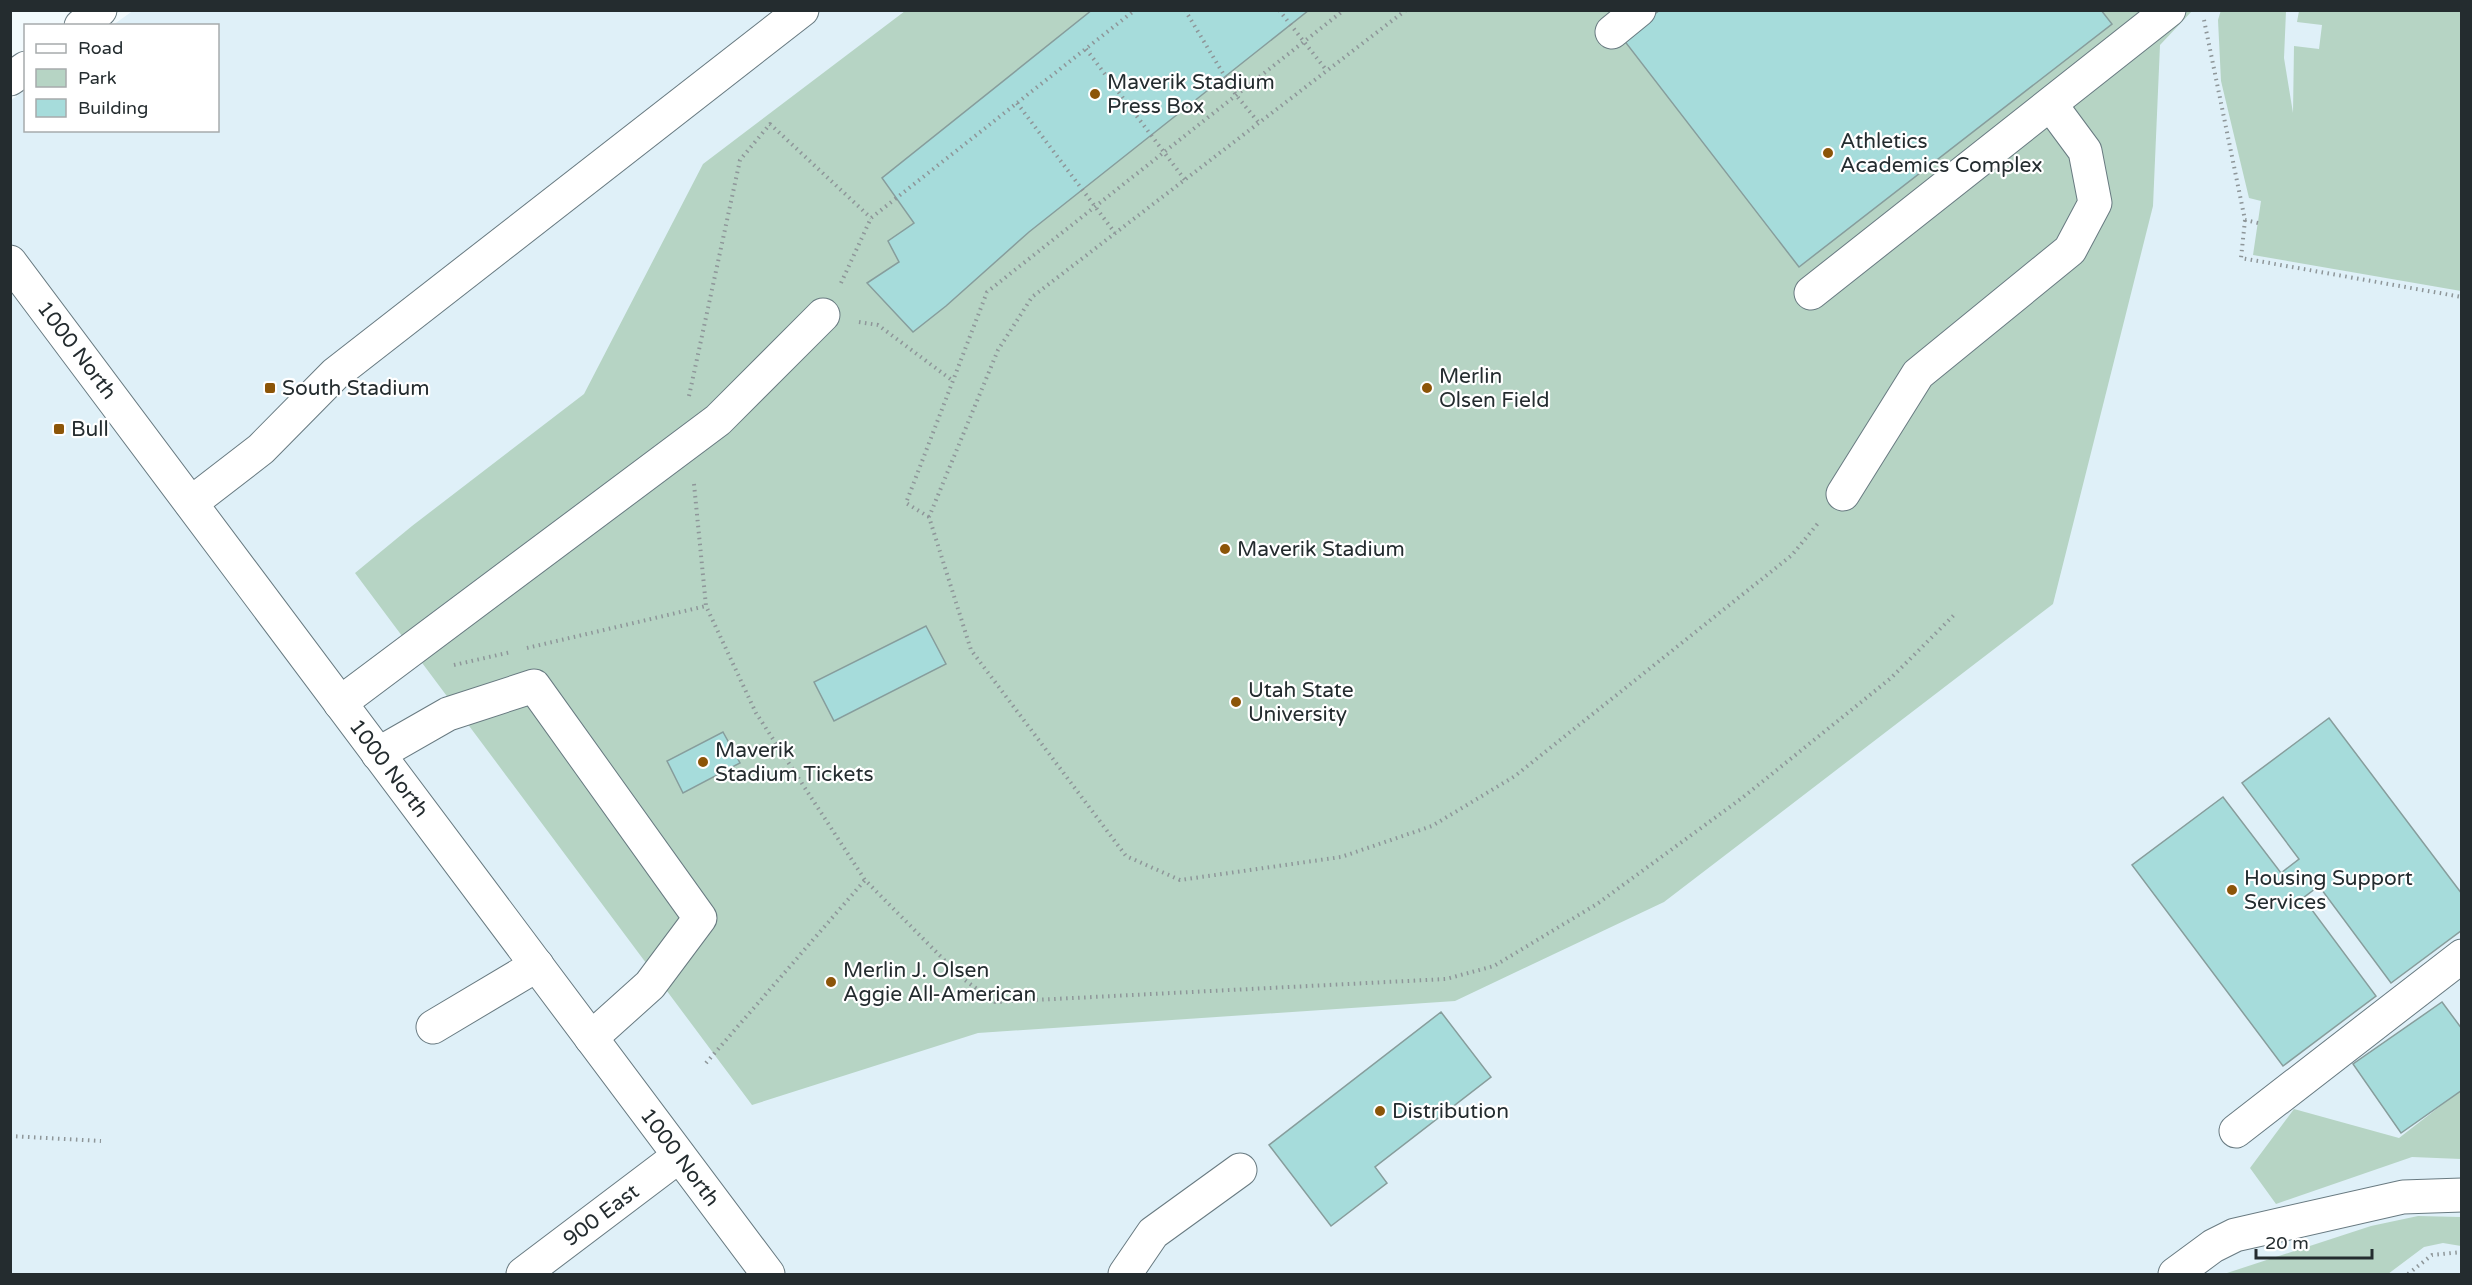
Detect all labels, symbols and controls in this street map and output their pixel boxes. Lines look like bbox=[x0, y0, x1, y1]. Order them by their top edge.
legend bbox=[24, 24, 219, 132]
text: Road bbox=[78, 37, 123, 59]
text: Park bbox=[78, 67, 117, 89]
place label: Maverik Stadium Press Box bbox=[1107, 70, 1275, 119]
marker: Maverik Stadium Press Box bbox=[1088, 87, 1102, 101]
text: Building bbox=[78, 97, 148, 119]
place label: Athletics Academics Complex bbox=[1840, 129, 2043, 178]
marker: Athletics Academics Complex bbox=[1821, 146, 1835, 160]
street label: 1000 North bbox=[32, 296, 122, 404]
place label: Merlin Olsen Field bbox=[1439, 364, 1549, 413]
place label: South Stadium bbox=[282, 376, 430, 401]
marker: South Stadium bbox=[263, 381, 277, 395]
marker: Merlin Olsen Field bbox=[1420, 381, 1434, 395]
place label: Bull bbox=[71, 417, 109, 442]
marker: Bull bbox=[52, 422, 66, 436]
place label: Maverik Stadium bbox=[1237, 537, 1405, 562]
marker: Maverik Stadium bbox=[1218, 542, 1232, 556]
place label: Utah State University bbox=[1248, 678, 1354, 727]
marker: Utah State University bbox=[1229, 695, 1243, 709]
street label: 1000 North bbox=[344, 714, 434, 822]
place label: Maverik Stadium Tickets bbox=[715, 738, 874, 787]
marker: Maverik Stadium Tickets bbox=[696, 755, 710, 769]
place label: Housing Support Services bbox=[2244, 866, 2413, 915]
marker: Housing Support Services bbox=[2225, 883, 2239, 897]
place label: Merlin J. Olsen Aggie All-American bbox=[843, 958, 1036, 1007]
marker: Merlin J. Olsen Aggie All-American bbox=[824, 975, 838, 989]
place label: Distribution bbox=[1392, 1099, 1509, 1124]
street label: 1000 North bbox=[635, 1103, 725, 1211]
marker: Distribution bbox=[1373, 1104, 1387, 1118]
street label: 900 East bbox=[559, 1179, 644, 1252]
scale bar bbox=[2256, 1222, 2372, 1260]
text: 20 m bbox=[2265, 1232, 2309, 1254]

